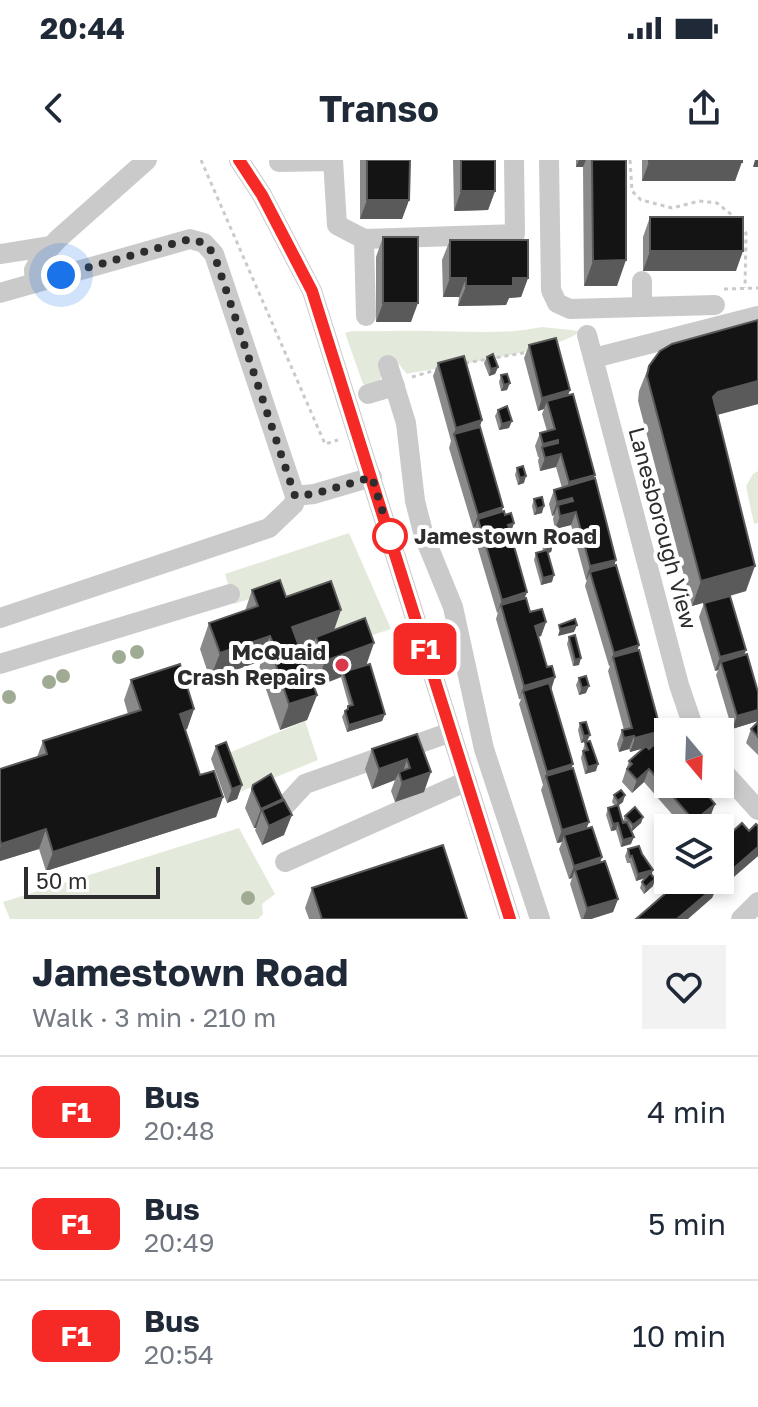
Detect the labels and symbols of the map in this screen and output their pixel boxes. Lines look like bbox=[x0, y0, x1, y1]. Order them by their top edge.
your location bbox=[41, 255, 81, 295]
street label: Lanesborough View bbox=[623, 424, 704, 632]
marker: Jamestown Road bbox=[373, 519, 407, 553]
place label: Jamestown Road bbox=[414, 522, 597, 549]
line badge: F1 bbox=[389, 623, 461, 675]
place label: McQuaid Crash Repairs bbox=[177, 638, 326, 690]
marker: McQuaid Crash Repairs bbox=[333, 656, 351, 674]
north arrow bbox=[654, 718, 734, 798]
scale bar bbox=[24, 863, 160, 899]

